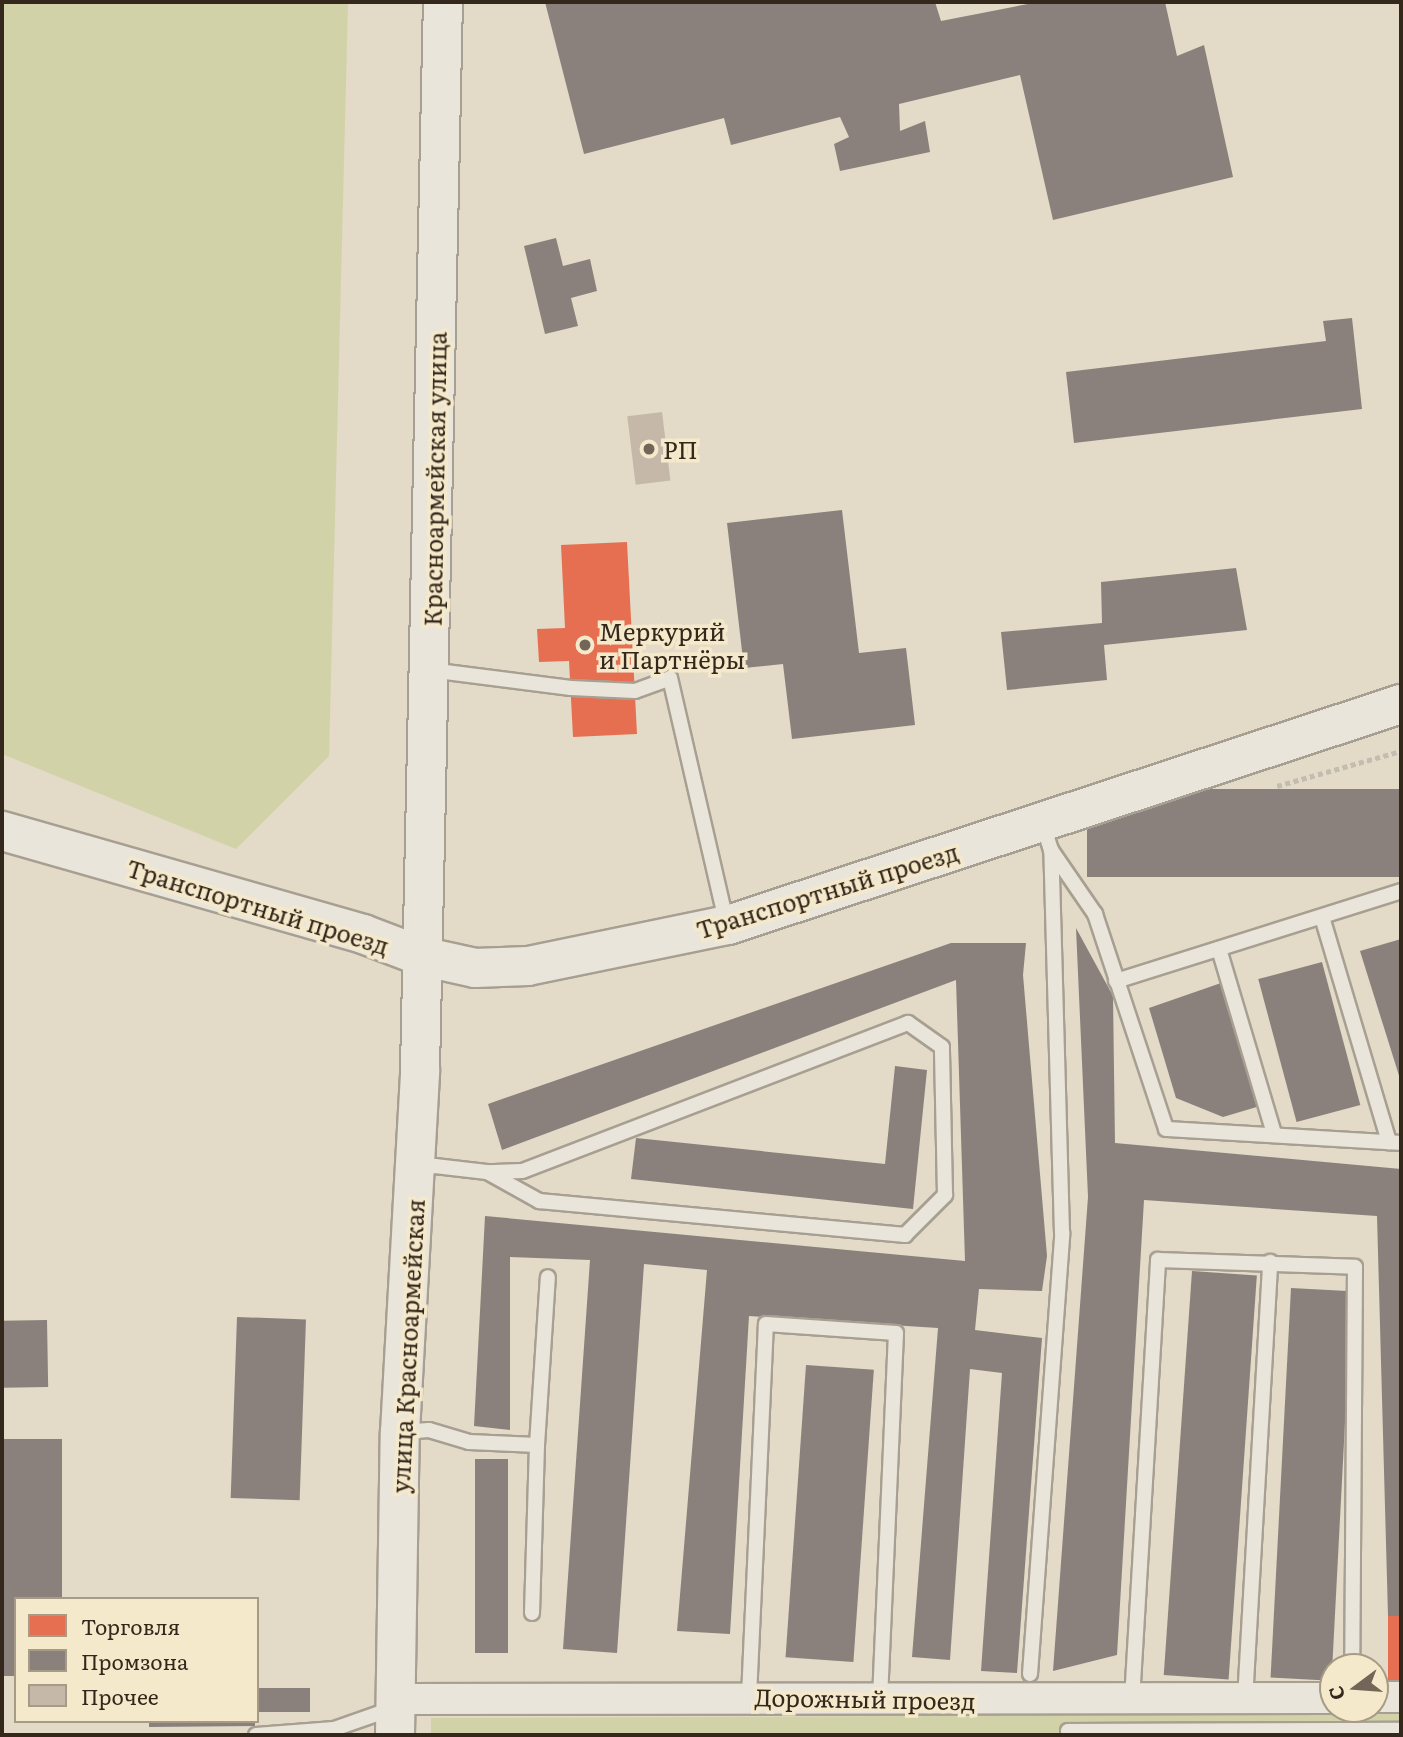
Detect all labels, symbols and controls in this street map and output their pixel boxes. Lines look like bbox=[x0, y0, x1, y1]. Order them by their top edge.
street label: Красноармейская улица bbox=[417, 331, 451, 627]
place label: РП bbox=[663, 435, 698, 463]
marker: РП bbox=[641, 441, 657, 457]
place label: Меркурий и Партнёры bbox=[599, 617, 745, 673]
marker: Меркурий и Партнёры bbox=[577, 637, 593, 653]
street label: Транспортный проезд bbox=[692, 836, 962, 944]
street label: Транспортный проезд bbox=[123, 852, 393, 960]
street label: улица Красноармейская bbox=[385, 1198, 429, 1494]
legend bbox=[14, 1597, 259, 1723]
text: Торговля bbox=[81, 1610, 180, 1641]
text: Промзона bbox=[81, 1645, 188, 1676]
north arrow bbox=[1319, 1653, 1389, 1723]
text: Прочее bbox=[81, 1680, 159, 1711]
street label: Дорожный проезд bbox=[754, 1682, 976, 1714]
text: С bbox=[1320, 1683, 1351, 1704]

